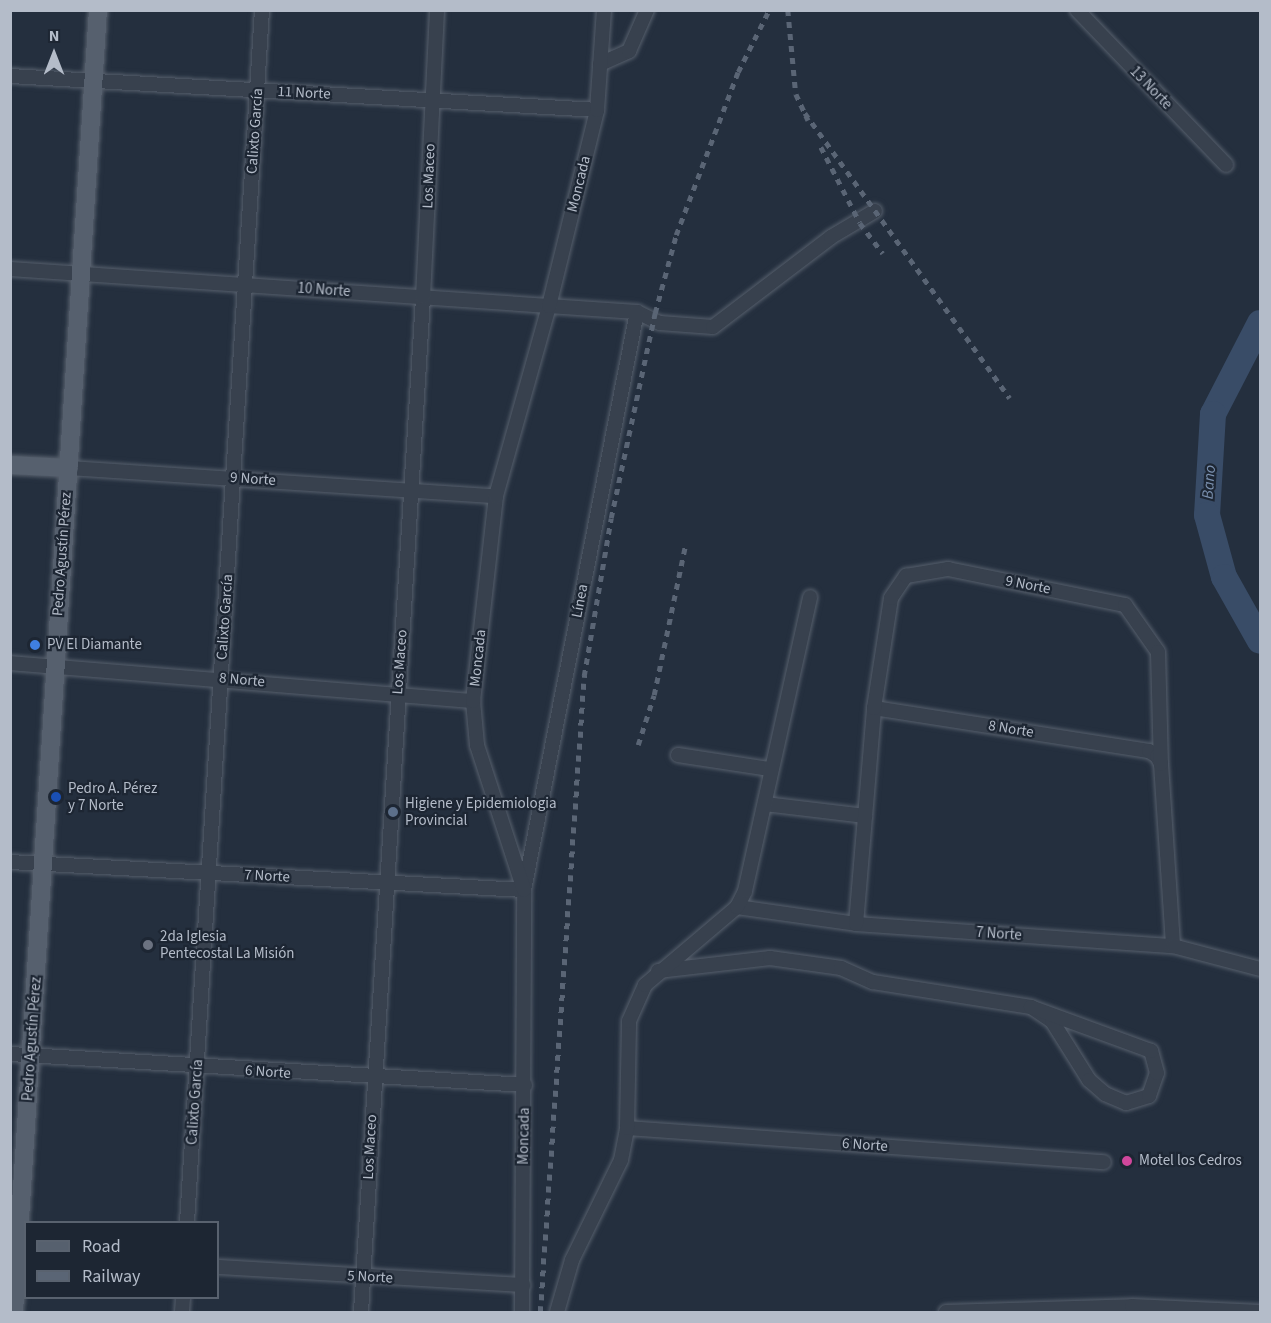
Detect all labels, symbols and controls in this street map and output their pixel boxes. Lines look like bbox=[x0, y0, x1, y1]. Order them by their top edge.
north arrow bbox=[24, 24, 84, 84]
text: N bbox=[49, 25, 59, 47]
street label: 13 Norte bbox=[1126, 63, 1176, 113]
street label: 11 Norte bbox=[277, 83, 331, 103]
street label: Calixto García bbox=[243, 88, 267, 174]
street label: Los Maceo bbox=[419, 143, 439, 209]
street label: Moncada bbox=[563, 154, 595, 214]
street label: 10 Norte bbox=[297, 279, 351, 301]
water label: Bano bbox=[1198, 464, 1220, 500]
street label: 9 Norte bbox=[230, 468, 276, 490]
street label: Pedro Agustín Pérez bbox=[49, 491, 75, 617]
street label: 9 Norte bbox=[1004, 572, 1052, 598]
street label: Calixto García bbox=[213, 574, 237, 660]
street label: Línea bbox=[568, 583, 592, 619]
street label: Los Maceo bbox=[389, 629, 411, 695]
street label: Moncada bbox=[466, 629, 490, 687]
place label: PV El Diamante bbox=[47, 636, 142, 654]
marker: PV El Diamante bbox=[28, 638, 42, 652]
street label: 8 Norte bbox=[218, 669, 266, 691]
street label: 8 Norte bbox=[987, 717, 1035, 741]
place label: Pedro A. Pérez y 7 Norte bbox=[68, 779, 157, 814]
marker: Pedro A. Pérez y 7 Norte bbox=[49, 790, 63, 804]
place label: Higiene y Epidemiologia Provincial bbox=[405, 794, 557, 829]
marker: Higiene y Epidemiologia Provincial bbox=[386, 805, 400, 819]
street label: 7 Norte bbox=[244, 866, 290, 886]
street label: 7 Norte bbox=[976, 923, 1022, 945]
place label: 2da Iglesia Pentecostal La Misión bbox=[160, 927, 295, 962]
marker: 2da Iglesia Pentecostal La Misión bbox=[141, 938, 155, 952]
street label: Pedro Agustín Pérez bbox=[19, 976, 45, 1102]
street label: Calixto García bbox=[183, 1059, 207, 1145]
street label: 6 Norte bbox=[245, 1061, 291, 1083]
street label: Moncada bbox=[515, 1107, 533, 1165]
street label: Los Maceo bbox=[359, 1114, 381, 1180]
street label: 6 Norte bbox=[842, 1134, 888, 1156]
place label: Motel los Cedros bbox=[1139, 1152, 1242, 1170]
marker: Motel los Cedros bbox=[1120, 1154, 1134, 1168]
legend bbox=[24, 1221, 219, 1299]
text: Road bbox=[82, 1234, 121, 1259]
text: Railway bbox=[82, 1264, 141, 1289]
street label: 5 Norte bbox=[347, 1267, 393, 1287]

